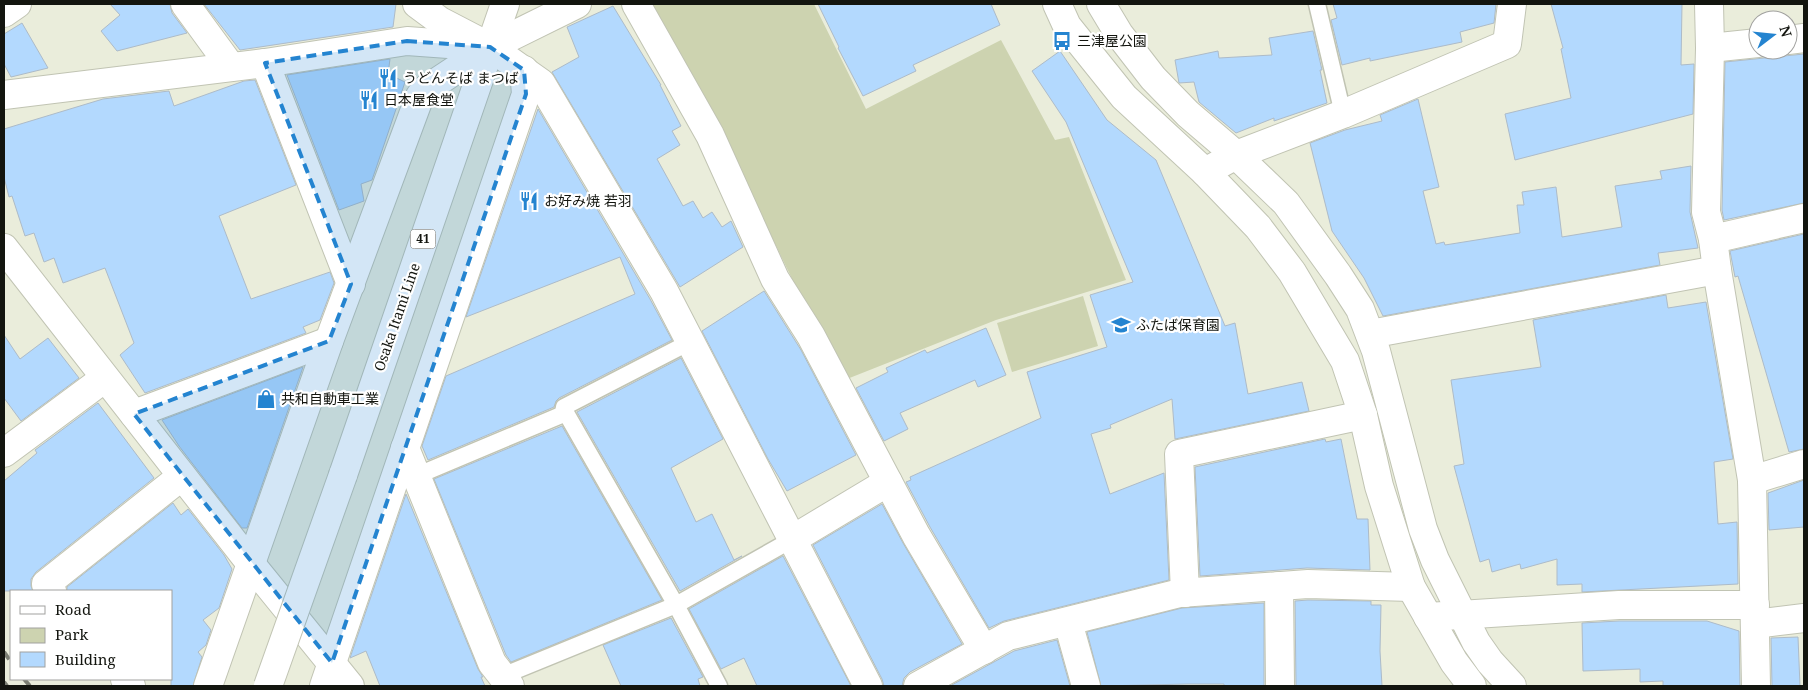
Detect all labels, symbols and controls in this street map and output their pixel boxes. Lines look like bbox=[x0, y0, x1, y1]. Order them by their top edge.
north arrow bbox=[1748, 10, 1798, 60]
text: N bbox=[1775, 23, 1797, 39]
bus stop icon: 三津屋公園 bbox=[1051, 30, 1073, 52]
place label: 三津屋公園 bbox=[1077, 31, 1147, 50]
restaurant icon: うどんそば まつば bbox=[377, 67, 399, 89]
place label: うどんそば まつば bbox=[403, 68, 519, 87]
restaurant icon: 日本屋食堂 bbox=[358, 89, 380, 111]
place label: 日本屋食堂 bbox=[384, 90, 454, 109]
restaurant icon: お好み焼 若羽 bbox=[518, 190, 540, 212]
place label: お好み焼 若羽 bbox=[544, 191, 632, 210]
road number: 41 bbox=[410, 230, 436, 248]
street label: Osaka Itami Line bbox=[369, 260, 424, 374]
school or university icon: ふたば保育園 bbox=[1110, 314, 1132, 336]
place label: ふたば保育園 bbox=[1136, 315, 1220, 334]
shop icon: 共和自動車工業 bbox=[255, 388, 277, 410]
place label: 共和自動車工業 bbox=[281, 389, 379, 408]
legend bbox=[10, 590, 172, 680]
text: Road bbox=[55, 599, 91, 619]
text: Park bbox=[55, 624, 89, 644]
text: Building bbox=[55, 649, 116, 669]

